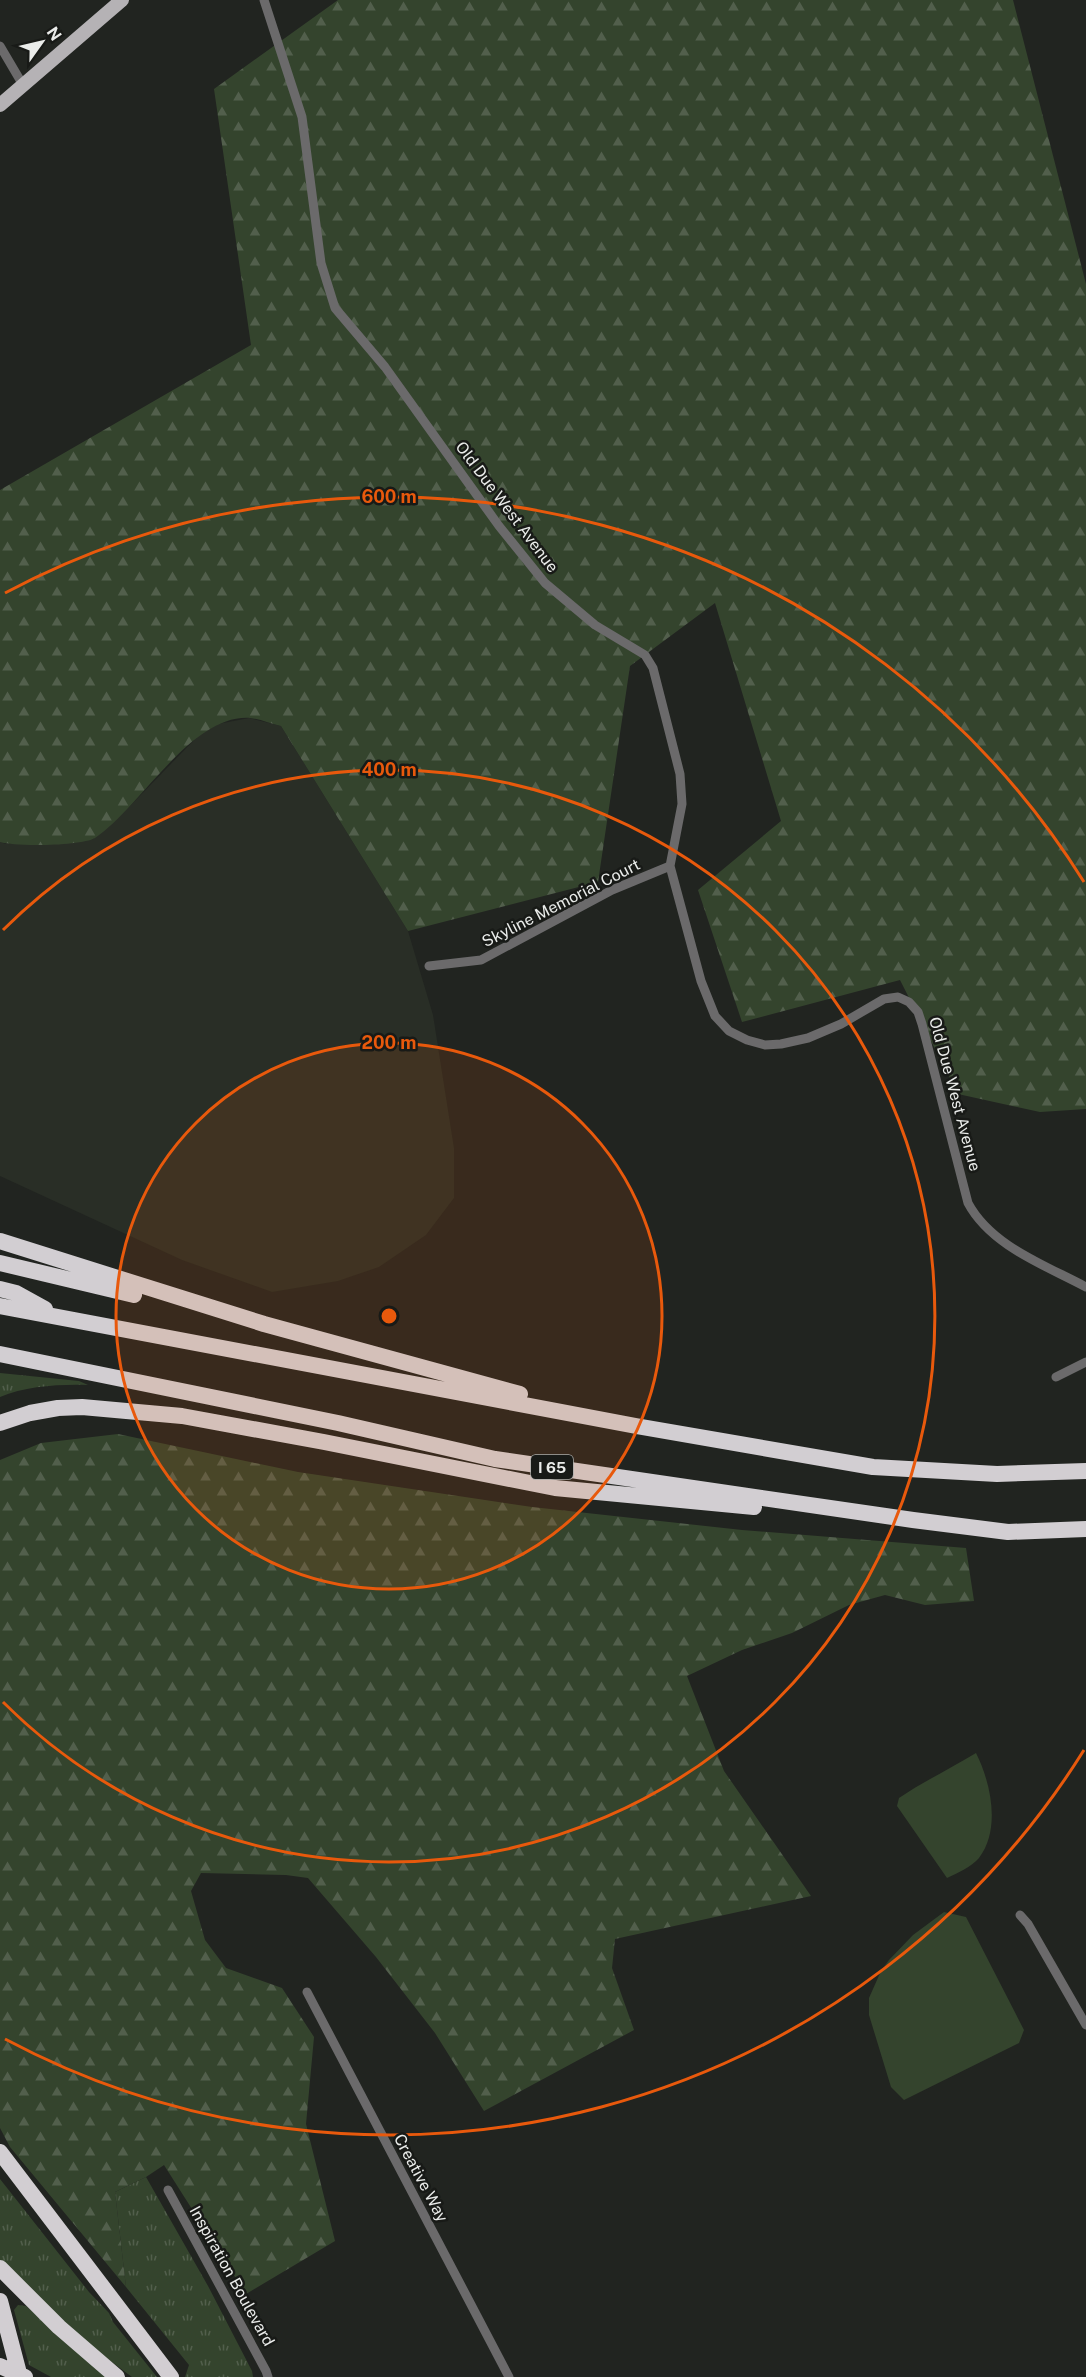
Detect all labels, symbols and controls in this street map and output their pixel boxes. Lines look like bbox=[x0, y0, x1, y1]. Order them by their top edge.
north arrow bbox=[12, 12, 72, 72]
text: N bbox=[43, 23, 65, 44]
street label: Old Due West Avenue bbox=[452, 438, 562, 576]
text: 600 m bbox=[361, 486, 417, 507]
text: 400 m bbox=[361, 759, 417, 780]
street label: Skyline Memorial Court bbox=[479, 855, 643, 951]
street label: Old Due West Avenue bbox=[925, 1015, 985, 1173]
text: 200 m bbox=[362, 1032, 416, 1053]
centre of rings bbox=[379, 1306, 399, 1326]
road number: I 65 bbox=[531, 1455, 573, 1479]
street label: Creative Way bbox=[390, 2131, 452, 2226]
street label: Inspiration Boulevard bbox=[186, 2203, 278, 2349]

